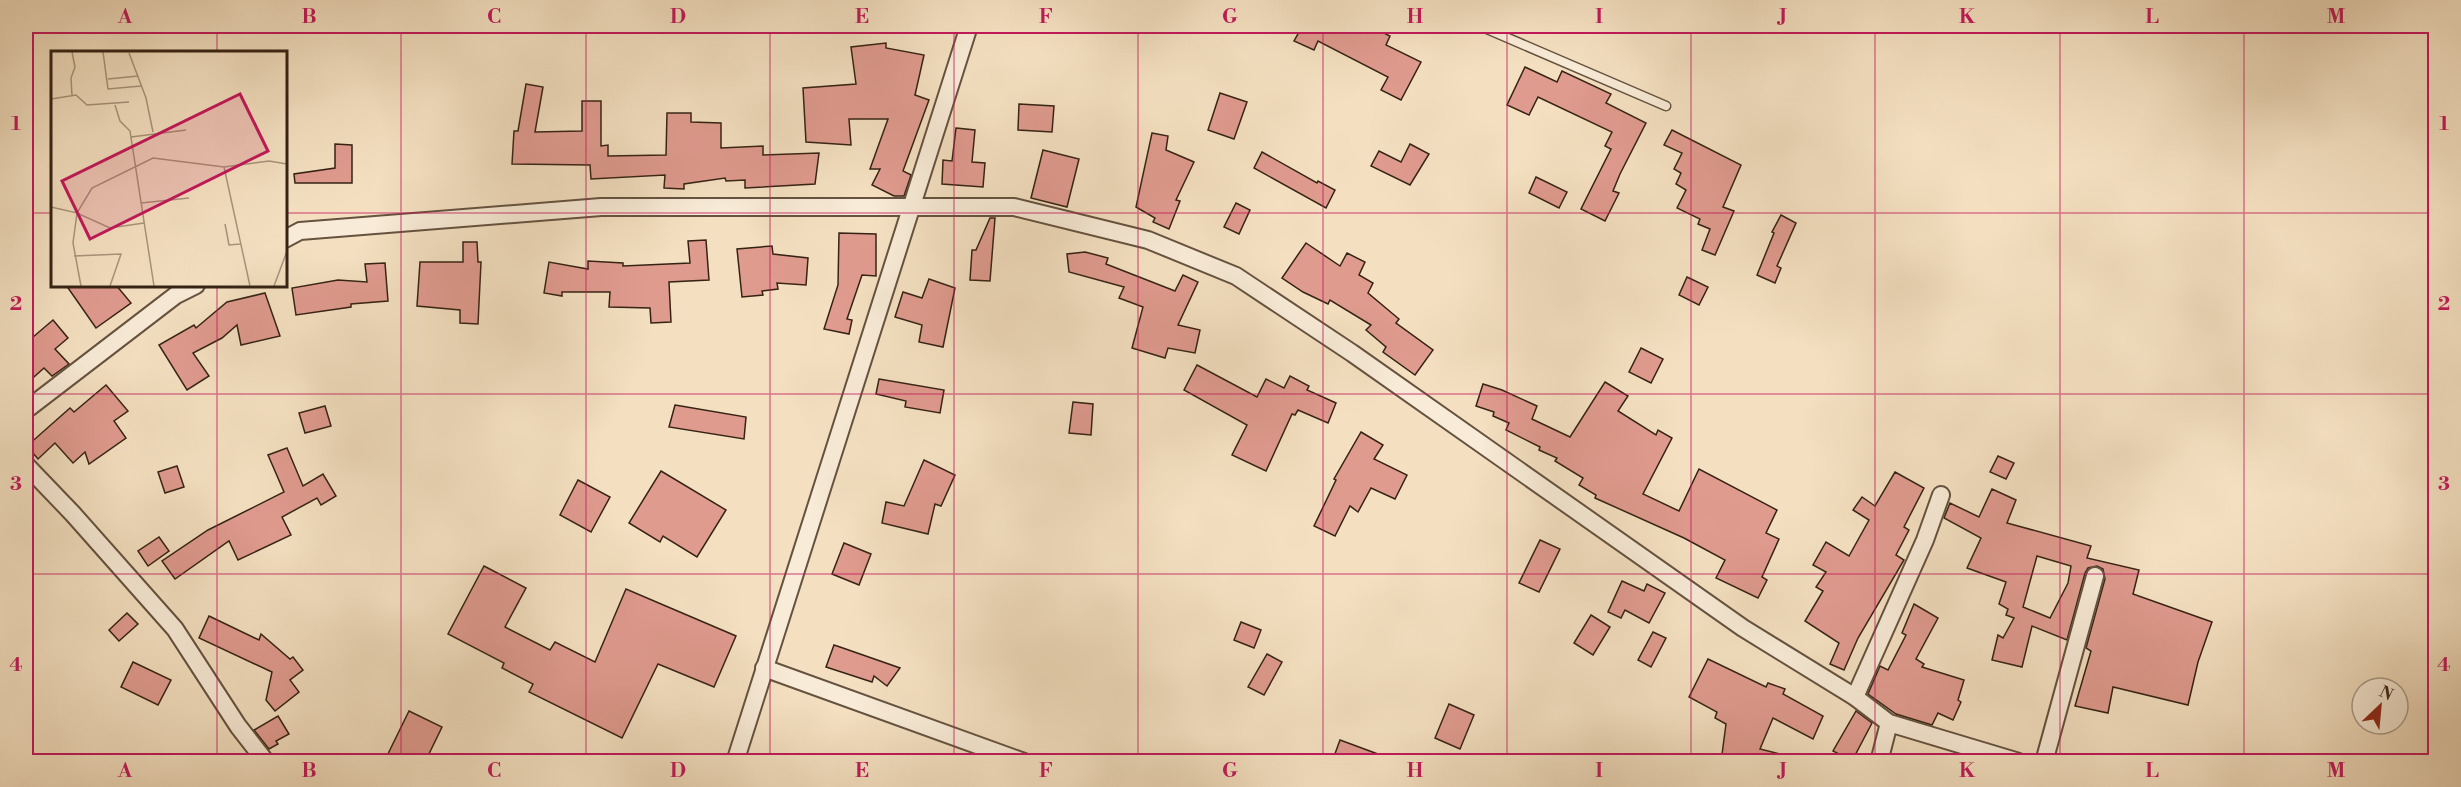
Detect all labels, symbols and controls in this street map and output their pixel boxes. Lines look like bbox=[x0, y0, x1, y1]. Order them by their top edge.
text: A bbox=[117, 5, 133, 30]
text: B bbox=[301, 5, 317, 30]
text: C bbox=[487, 5, 501, 30]
text: D bbox=[670, 5, 686, 30]
text: E bbox=[855, 5, 869, 30]
text: F bbox=[1039, 5, 1053, 30]
text: G bbox=[1222, 5, 1238, 30]
text: H bbox=[1407, 5, 1424, 30]
text: I bbox=[1595, 5, 1603, 30]
text: J bbox=[1776, 5, 1787, 30]
text: K bbox=[1959, 5, 1976, 30]
text: L bbox=[2145, 5, 2159, 30]
text: M bbox=[2327, 5, 2346, 30]
inset map bbox=[51, 51, 286, 286]
text: 1 bbox=[11, 112, 21, 137]
text: 1 bbox=[2439, 112, 2449, 137]
text: 2 bbox=[10, 292, 22, 317]
text: 2 bbox=[2438, 292, 2450, 317]
text: 3 bbox=[10, 472, 22, 497]
text: 3 bbox=[2438, 472, 2450, 497]
text: 4 bbox=[9, 653, 23, 678]
text: 4 bbox=[2437, 653, 2451, 678]
north arrow bbox=[2350, 676, 2410, 736]
text: N bbox=[2376, 682, 2397, 705]
text: A bbox=[117, 759, 133, 784]
text: B bbox=[301, 759, 317, 784]
text: C bbox=[487, 759, 501, 784]
text: D bbox=[670, 759, 686, 784]
text: E bbox=[855, 759, 869, 784]
text: F bbox=[1039, 759, 1053, 784]
text: G bbox=[1222, 759, 1238, 784]
text: H bbox=[1407, 759, 1424, 784]
text: I bbox=[1595, 759, 1603, 784]
text: J bbox=[1776, 759, 1787, 784]
text: K bbox=[1959, 759, 1976, 784]
text: L bbox=[2145, 759, 2159, 784]
text: M bbox=[2327, 759, 2346, 784]

